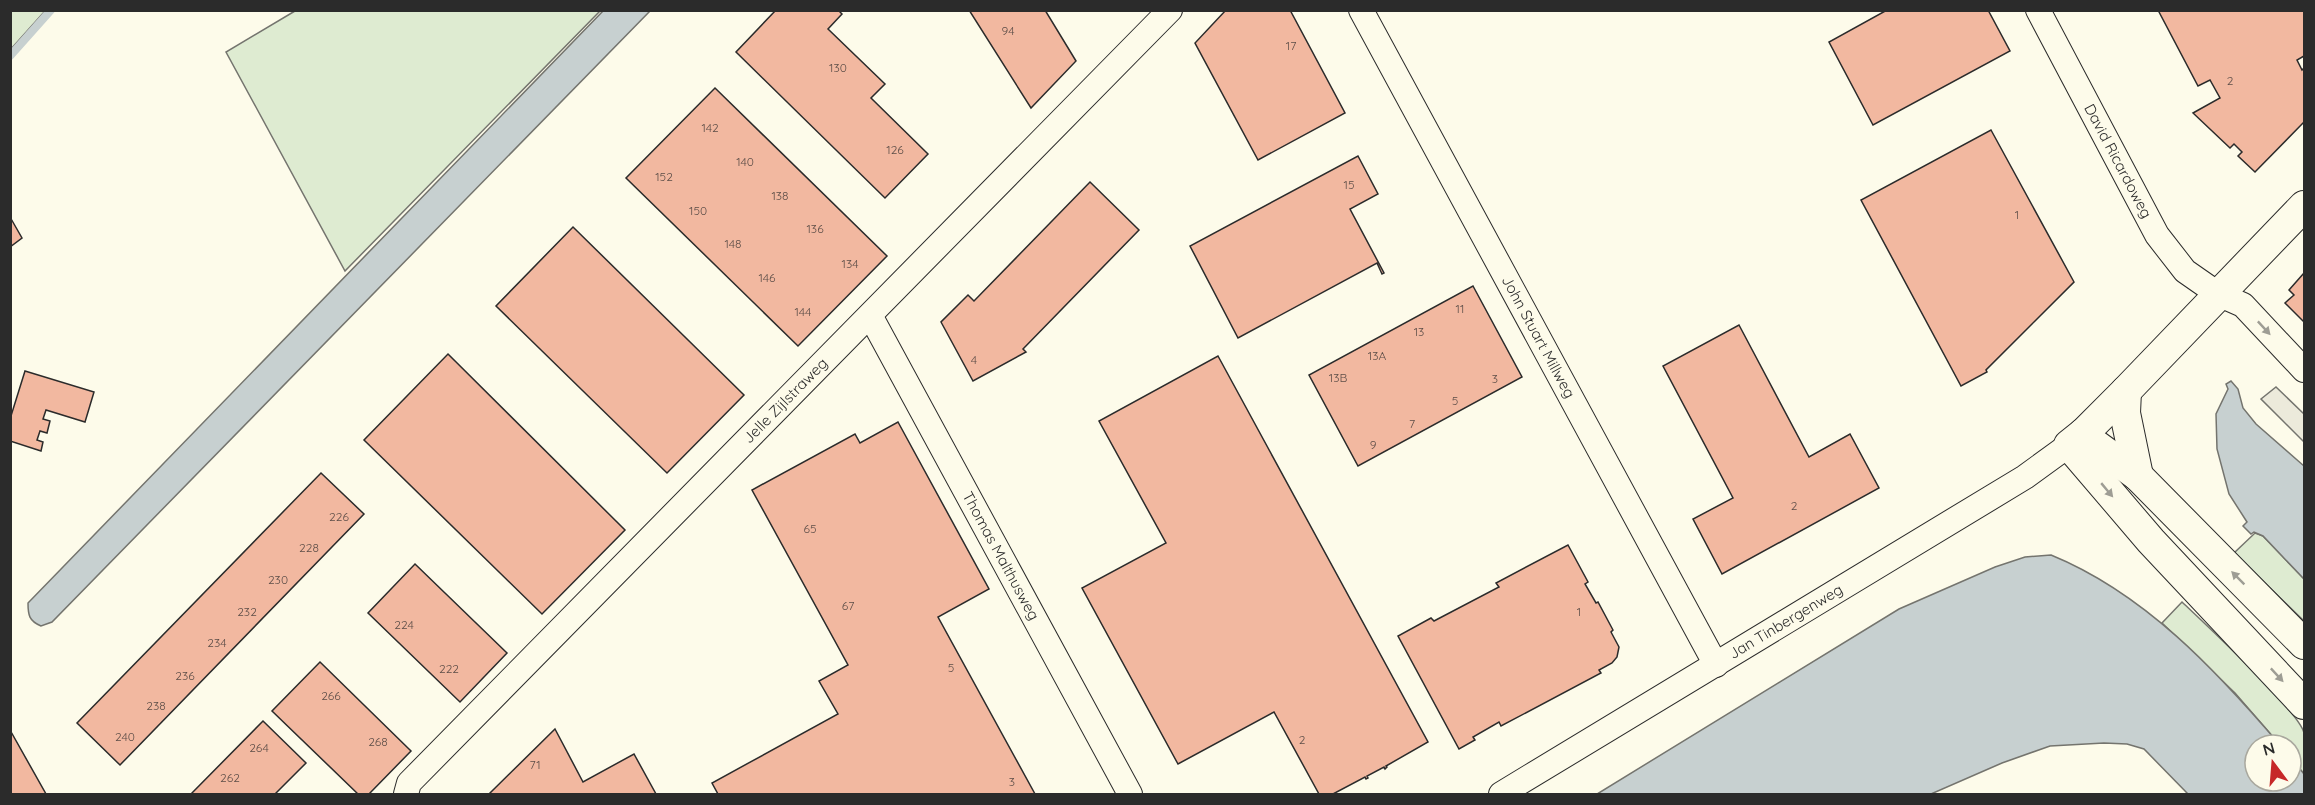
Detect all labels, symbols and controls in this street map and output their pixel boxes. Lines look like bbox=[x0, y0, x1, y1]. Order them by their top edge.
house number: 94 bbox=[1001, 23, 1015, 38]
house number: 17 bbox=[1286, 38, 1296, 53]
house number: 130 bbox=[829, 60, 847, 75]
house number: 2 bbox=[2227, 73, 2234, 88]
street label: David Ricardoweg bbox=[2080, 100, 2156, 221]
house number: 142 bbox=[701, 120, 719, 135]
house number: 126 bbox=[886, 142, 904, 157]
house number: 140 bbox=[736, 154, 754, 169]
house number: 152 bbox=[655, 169, 673, 184]
house number: 15 bbox=[1344, 177, 1354, 192]
house number: 138 bbox=[771, 188, 789, 203]
house number: 150 bbox=[689, 203, 707, 218]
house number: 1 bbox=[2015, 207, 2019, 222]
house number: 136 bbox=[806, 221, 824, 236]
house number: 148 bbox=[724, 236, 742, 251]
house number: 134 bbox=[841, 256, 859, 271]
house number: 146 bbox=[758, 270, 776, 285]
street label: John Stuart Millweg bbox=[1498, 272, 1580, 401]
house number: 11 bbox=[1456, 301, 1464, 316]
house number: 144 bbox=[795, 304, 811, 319]
one-way arrow bbox=[2257, 320, 2270, 335]
house number: 13 bbox=[1414, 324, 1424, 339]
house number: 13A bbox=[1368, 348, 1386, 363]
house number: 4 bbox=[971, 352, 977, 367]
street label: Jelle Zijlstraweg bbox=[739, 353, 831, 447]
house number: 13B bbox=[1329, 370, 1347, 385]
house number: 3 bbox=[1492, 371, 1498, 386]
house number: 5 bbox=[1452, 393, 1458, 408]
house number: 7 bbox=[1409, 416, 1415, 431]
house number: 9 bbox=[1370, 437, 1377, 452]
one-way arrow bbox=[2100, 482, 2113, 497]
street label: Thomas Malthusweg bbox=[959, 488, 1044, 624]
house number: 2 bbox=[1791, 498, 1798, 513]
house number: 226 bbox=[329, 509, 349, 524]
house number: 65 bbox=[804, 521, 817, 536]
house number: 228 bbox=[299, 540, 319, 555]
one-way arrow bbox=[2230, 571, 2245, 585]
house number: 230 bbox=[268, 572, 288, 587]
street label: Jan Tinbergenweg bbox=[1725, 579, 1846, 663]
house number: 67 bbox=[842, 598, 854, 613]
house number: 232 bbox=[237, 604, 257, 619]
house number: 1 bbox=[1577, 604, 1581, 619]
house number: 224 bbox=[394, 617, 414, 632]
house number: 234 bbox=[207, 635, 227, 650]
house number: 5 bbox=[948, 660, 954, 675]
house number: 222 bbox=[439, 661, 459, 676]
one-way arrow bbox=[2270, 667, 2284, 682]
house number: 236 bbox=[175, 668, 195, 683]
house number: 266 bbox=[321, 688, 341, 703]
house number: 238 bbox=[146, 698, 166, 713]
house number: 240 bbox=[115, 729, 135, 744]
house number: 2 bbox=[1299, 732, 1306, 747]
north arrow bbox=[2243, 733, 2303, 793]
house number: 268 bbox=[368, 734, 388, 749]
text: N bbox=[2260, 737, 2277, 760]
house number: 264 bbox=[249, 740, 269, 755]
house number: 71 bbox=[529, 757, 541, 772]
house number: 262 bbox=[220, 770, 240, 785]
house number: 3 bbox=[1009, 774, 1015, 789]

